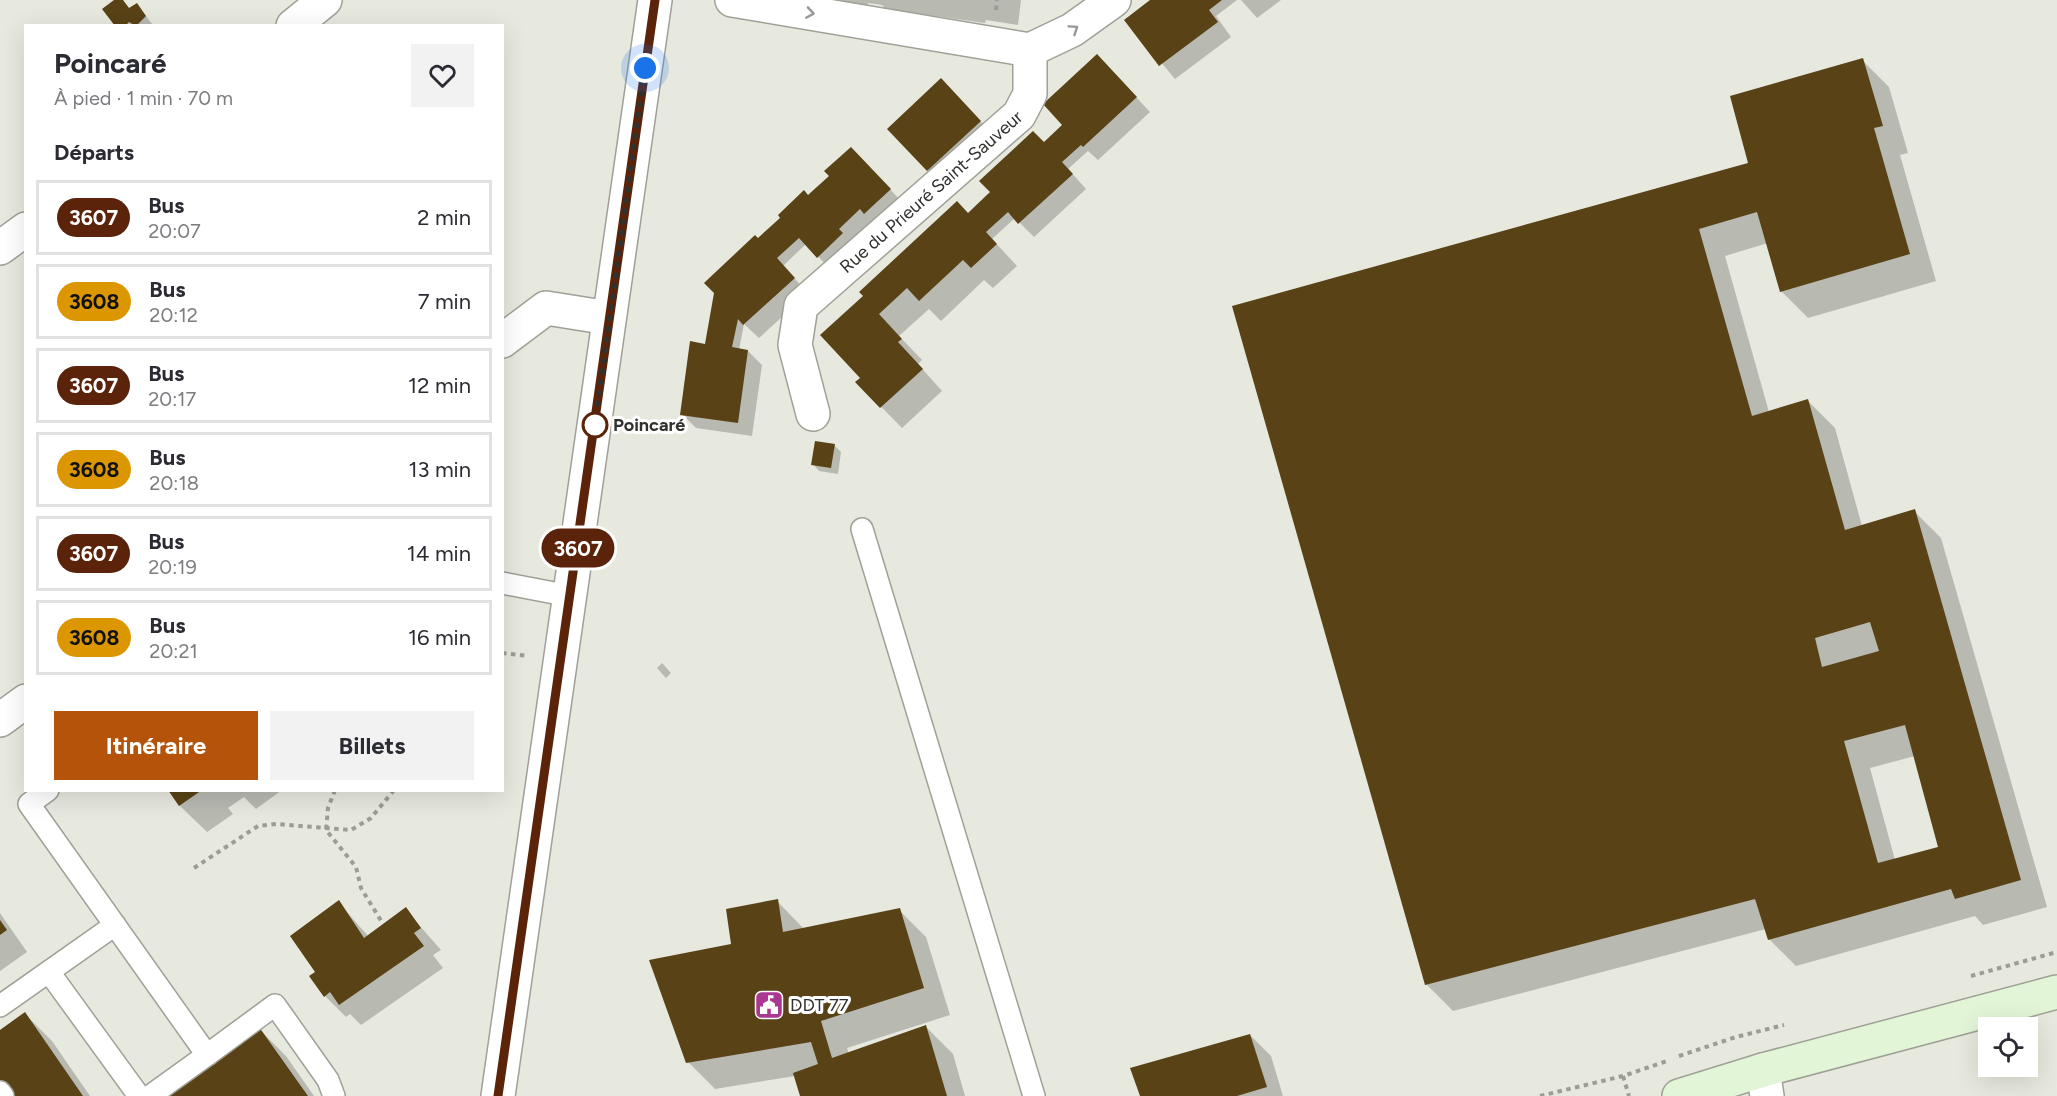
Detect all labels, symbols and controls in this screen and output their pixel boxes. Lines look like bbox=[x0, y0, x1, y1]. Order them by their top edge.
one-way arrow bbox=[805, 6, 815, 19]
one-way arrow bbox=[1067, 25, 1078, 36]
button: heart bbox=[411, 44, 474, 107]
text: Poincaré bbox=[54, 46, 167, 80]
your location bbox=[630, 53, 660, 83]
text: À pied · 1 min · 70 m bbox=[54, 86, 233, 110]
street label: Rue du Prieuré Saint-Sauveur bbox=[835, 106, 1027, 278]
text: Départs bbox=[54, 139, 134, 166]
text: Bus bbox=[148, 192, 184, 219]
text: 2 min bbox=[417, 204, 471, 231]
text: 3607 bbox=[69, 205, 118, 230]
text: 20:07 bbox=[148, 219, 201, 243]
text: Bus bbox=[149, 276, 186, 303]
text: 7 min bbox=[418, 288, 471, 315]
text: 3608 bbox=[69, 289, 119, 314]
text: 20:12 bbox=[149, 303, 198, 327]
text: Bus bbox=[148, 360, 184, 387]
text: 12 min bbox=[408, 372, 471, 399]
text: 3607 bbox=[69, 373, 118, 398]
text: 20:17 bbox=[148, 387, 196, 411]
marker: Poincaré bbox=[582, 412, 608, 438]
place label: Poincaré bbox=[613, 414, 685, 436]
text: Bus bbox=[149, 444, 186, 471]
text: 13 min bbox=[408, 456, 471, 483]
text: 3608 bbox=[69, 457, 119, 482]
text: 20:18 bbox=[149, 471, 199, 495]
text: Bus bbox=[148, 528, 184, 555]
line badge: 3607 bbox=[536, 528, 620, 568]
text: 3607 bbox=[553, 536, 603, 561]
text: 14 min bbox=[407, 540, 471, 567]
text: 3607 bbox=[69, 541, 118, 566]
text: 20:19 bbox=[148, 555, 197, 579]
text: Bus bbox=[149, 612, 186, 639]
text: 16 min bbox=[408, 624, 471, 651]
text: 3608 bbox=[69, 625, 119, 650]
text: 20:21 bbox=[149, 639, 198, 663]
button: Itinéraire bbox=[54, 711, 258, 780]
button: Billets bbox=[270, 711, 474, 780]
public building icon: DDT 77 bbox=[753, 989, 785, 1021]
place label: DDT 77 bbox=[790, 994, 849, 1016]
map controls bbox=[1978, 1017, 2038, 1077]
button: locate bbox=[1978, 1017, 2038, 1077]

